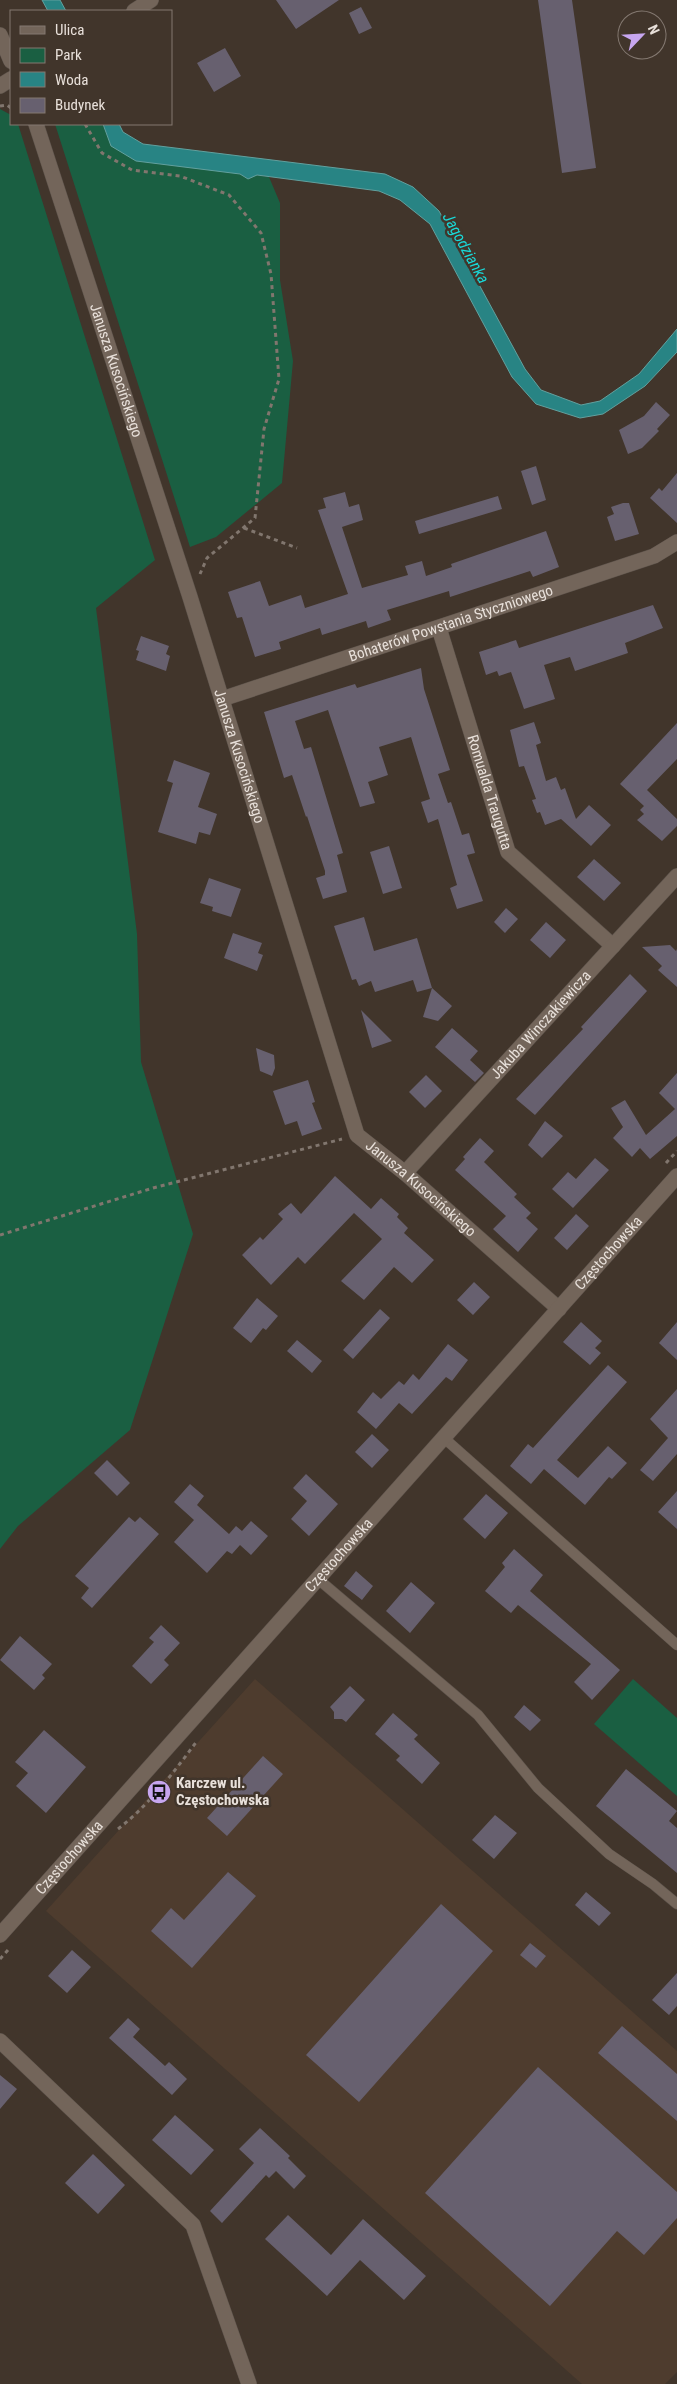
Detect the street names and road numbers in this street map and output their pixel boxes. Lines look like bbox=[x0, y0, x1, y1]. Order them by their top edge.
street label: Janusza Kusocińskiego bbox=[86, 301, 146, 439]
street label: Bohaterów Powstania Styczniowego bbox=[346, 581, 555, 665]
street label: Janusza Kusocińskiego bbox=[210, 687, 269, 825]
street label: Romualda Traugutta bbox=[463, 733, 516, 852]
street label: Jakuba Winczakiewicza bbox=[487, 967, 595, 1083]
street label: Janusza Kusocińskiego bbox=[362, 1136, 480, 1240]
street label: Częstochowska bbox=[571, 1212, 646, 1294]
street label: Częstochowska bbox=[301, 1514, 376, 1596]
street label: Częstochowska bbox=[32, 1817, 107, 1898]

